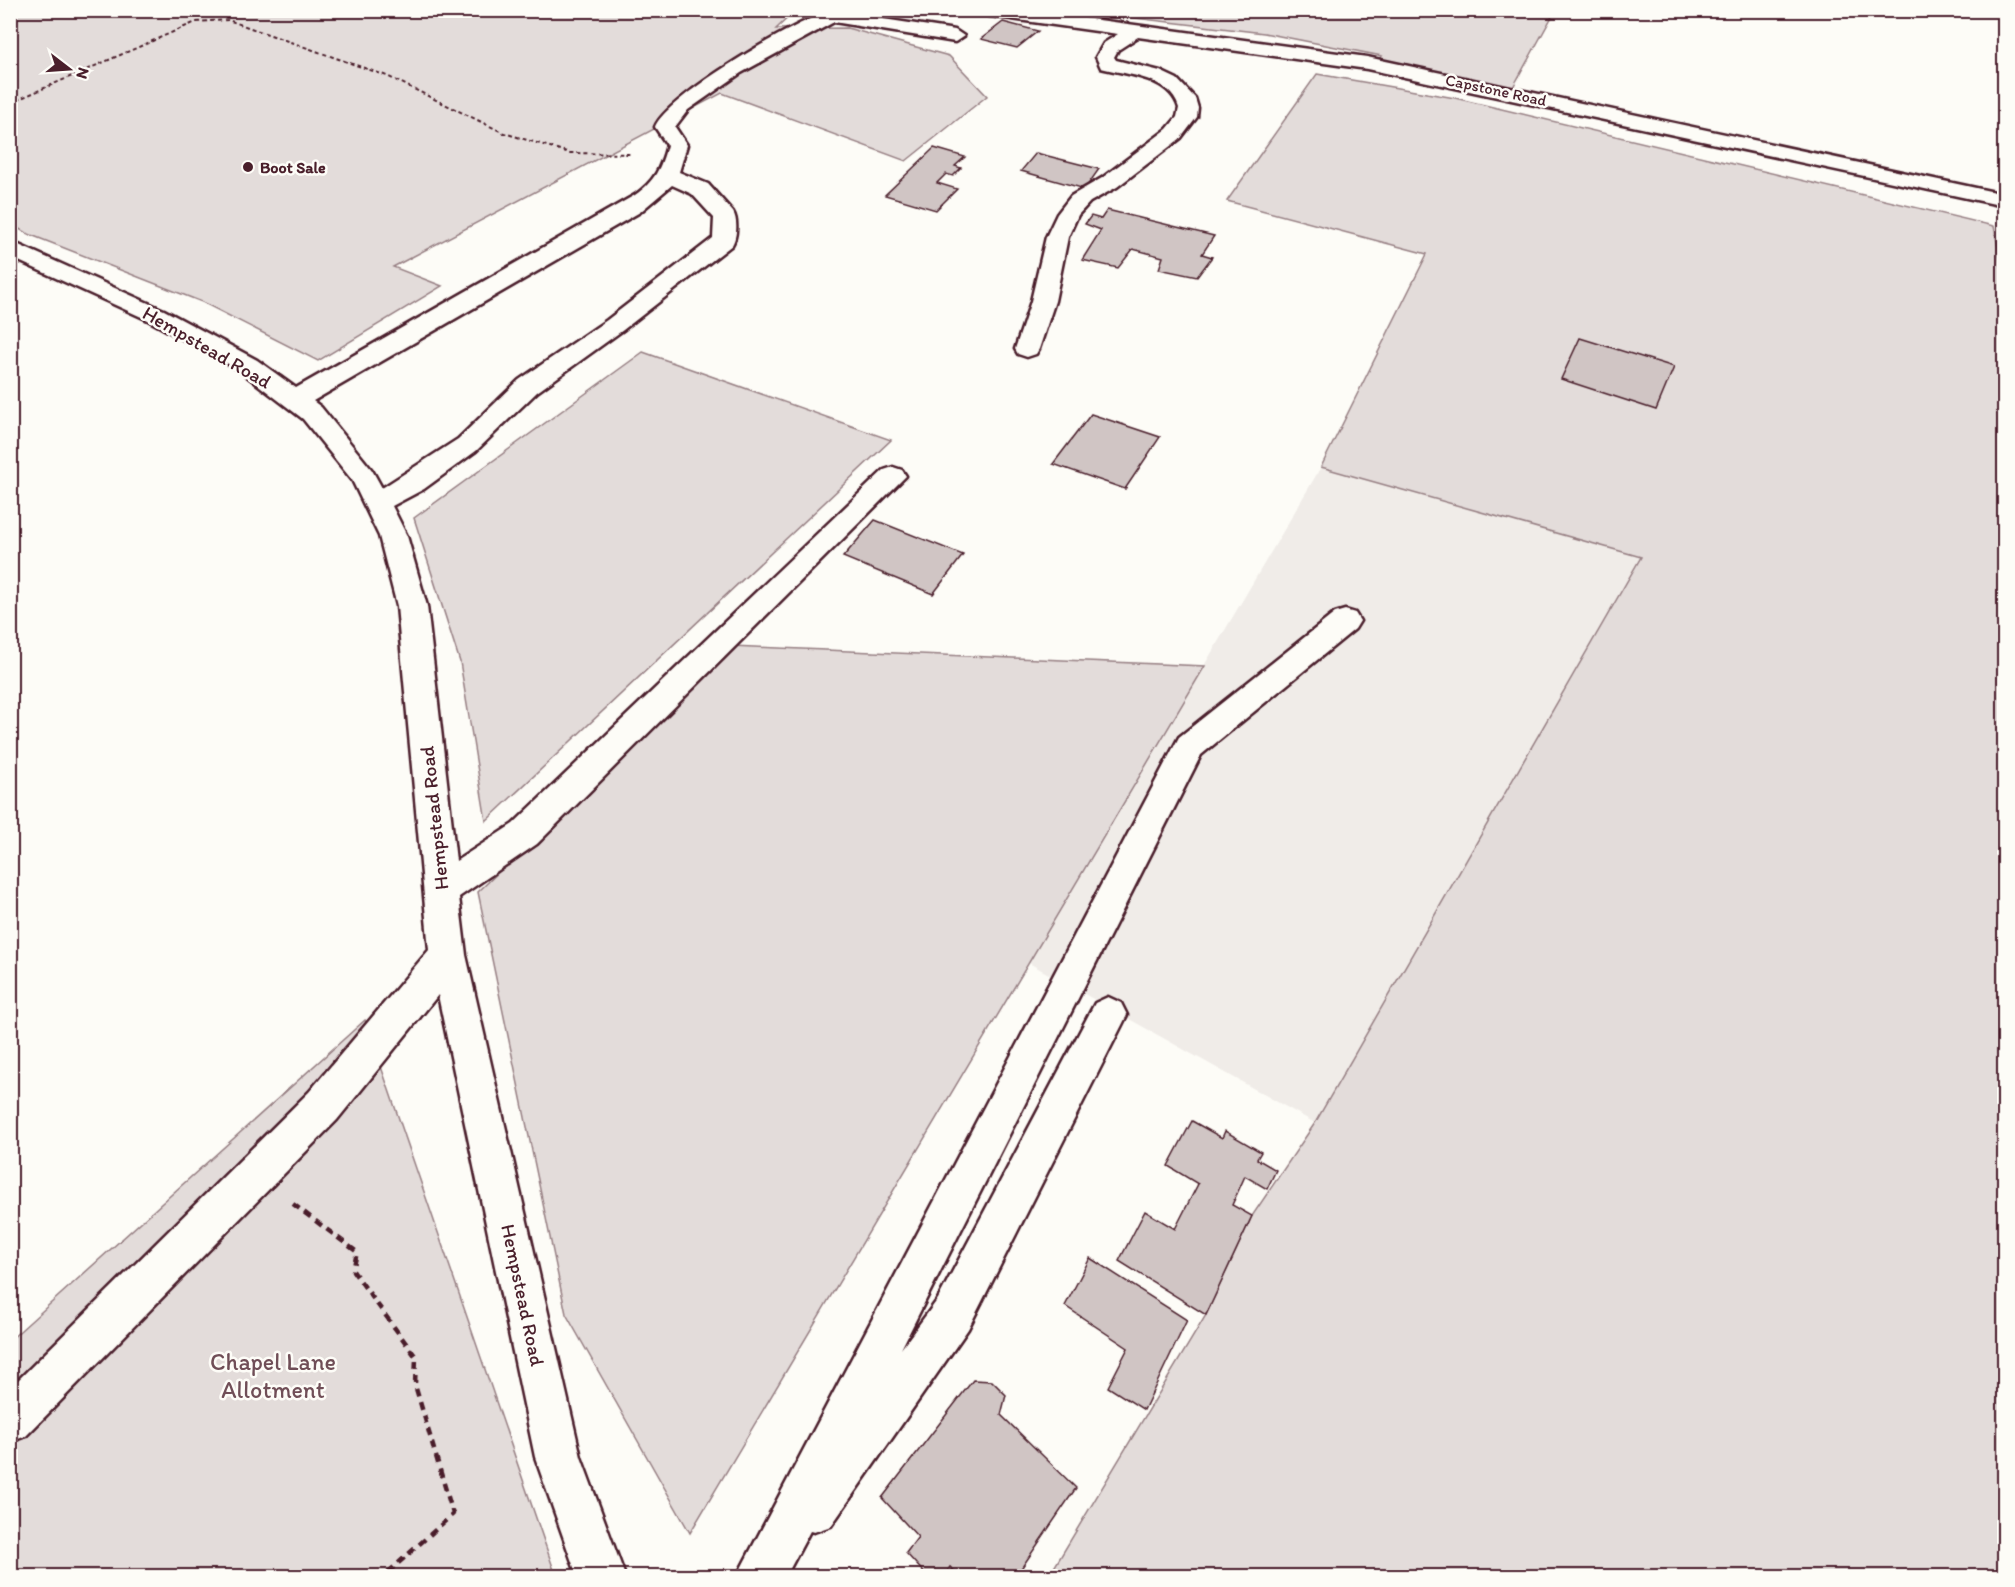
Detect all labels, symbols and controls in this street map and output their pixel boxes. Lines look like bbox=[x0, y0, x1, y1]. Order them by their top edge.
north arrow bbox=[39, 39, 99, 99]
text: N bbox=[72, 65, 94, 81]
street label: Capstone Road bbox=[1444, 70, 1549, 110]
place label: Boot Sale bbox=[260, 158, 326, 177]
marker: Boot Sale bbox=[241, 160, 255, 174]
street label: Hempstead Road bbox=[138, 300, 276, 394]
street label: Hempstead Road bbox=[414, 745, 453, 891]
street label: Hempstead Road bbox=[496, 1222, 550, 1368]
park label: Chapel Lane Allotment bbox=[210, 1347, 336, 1404]

